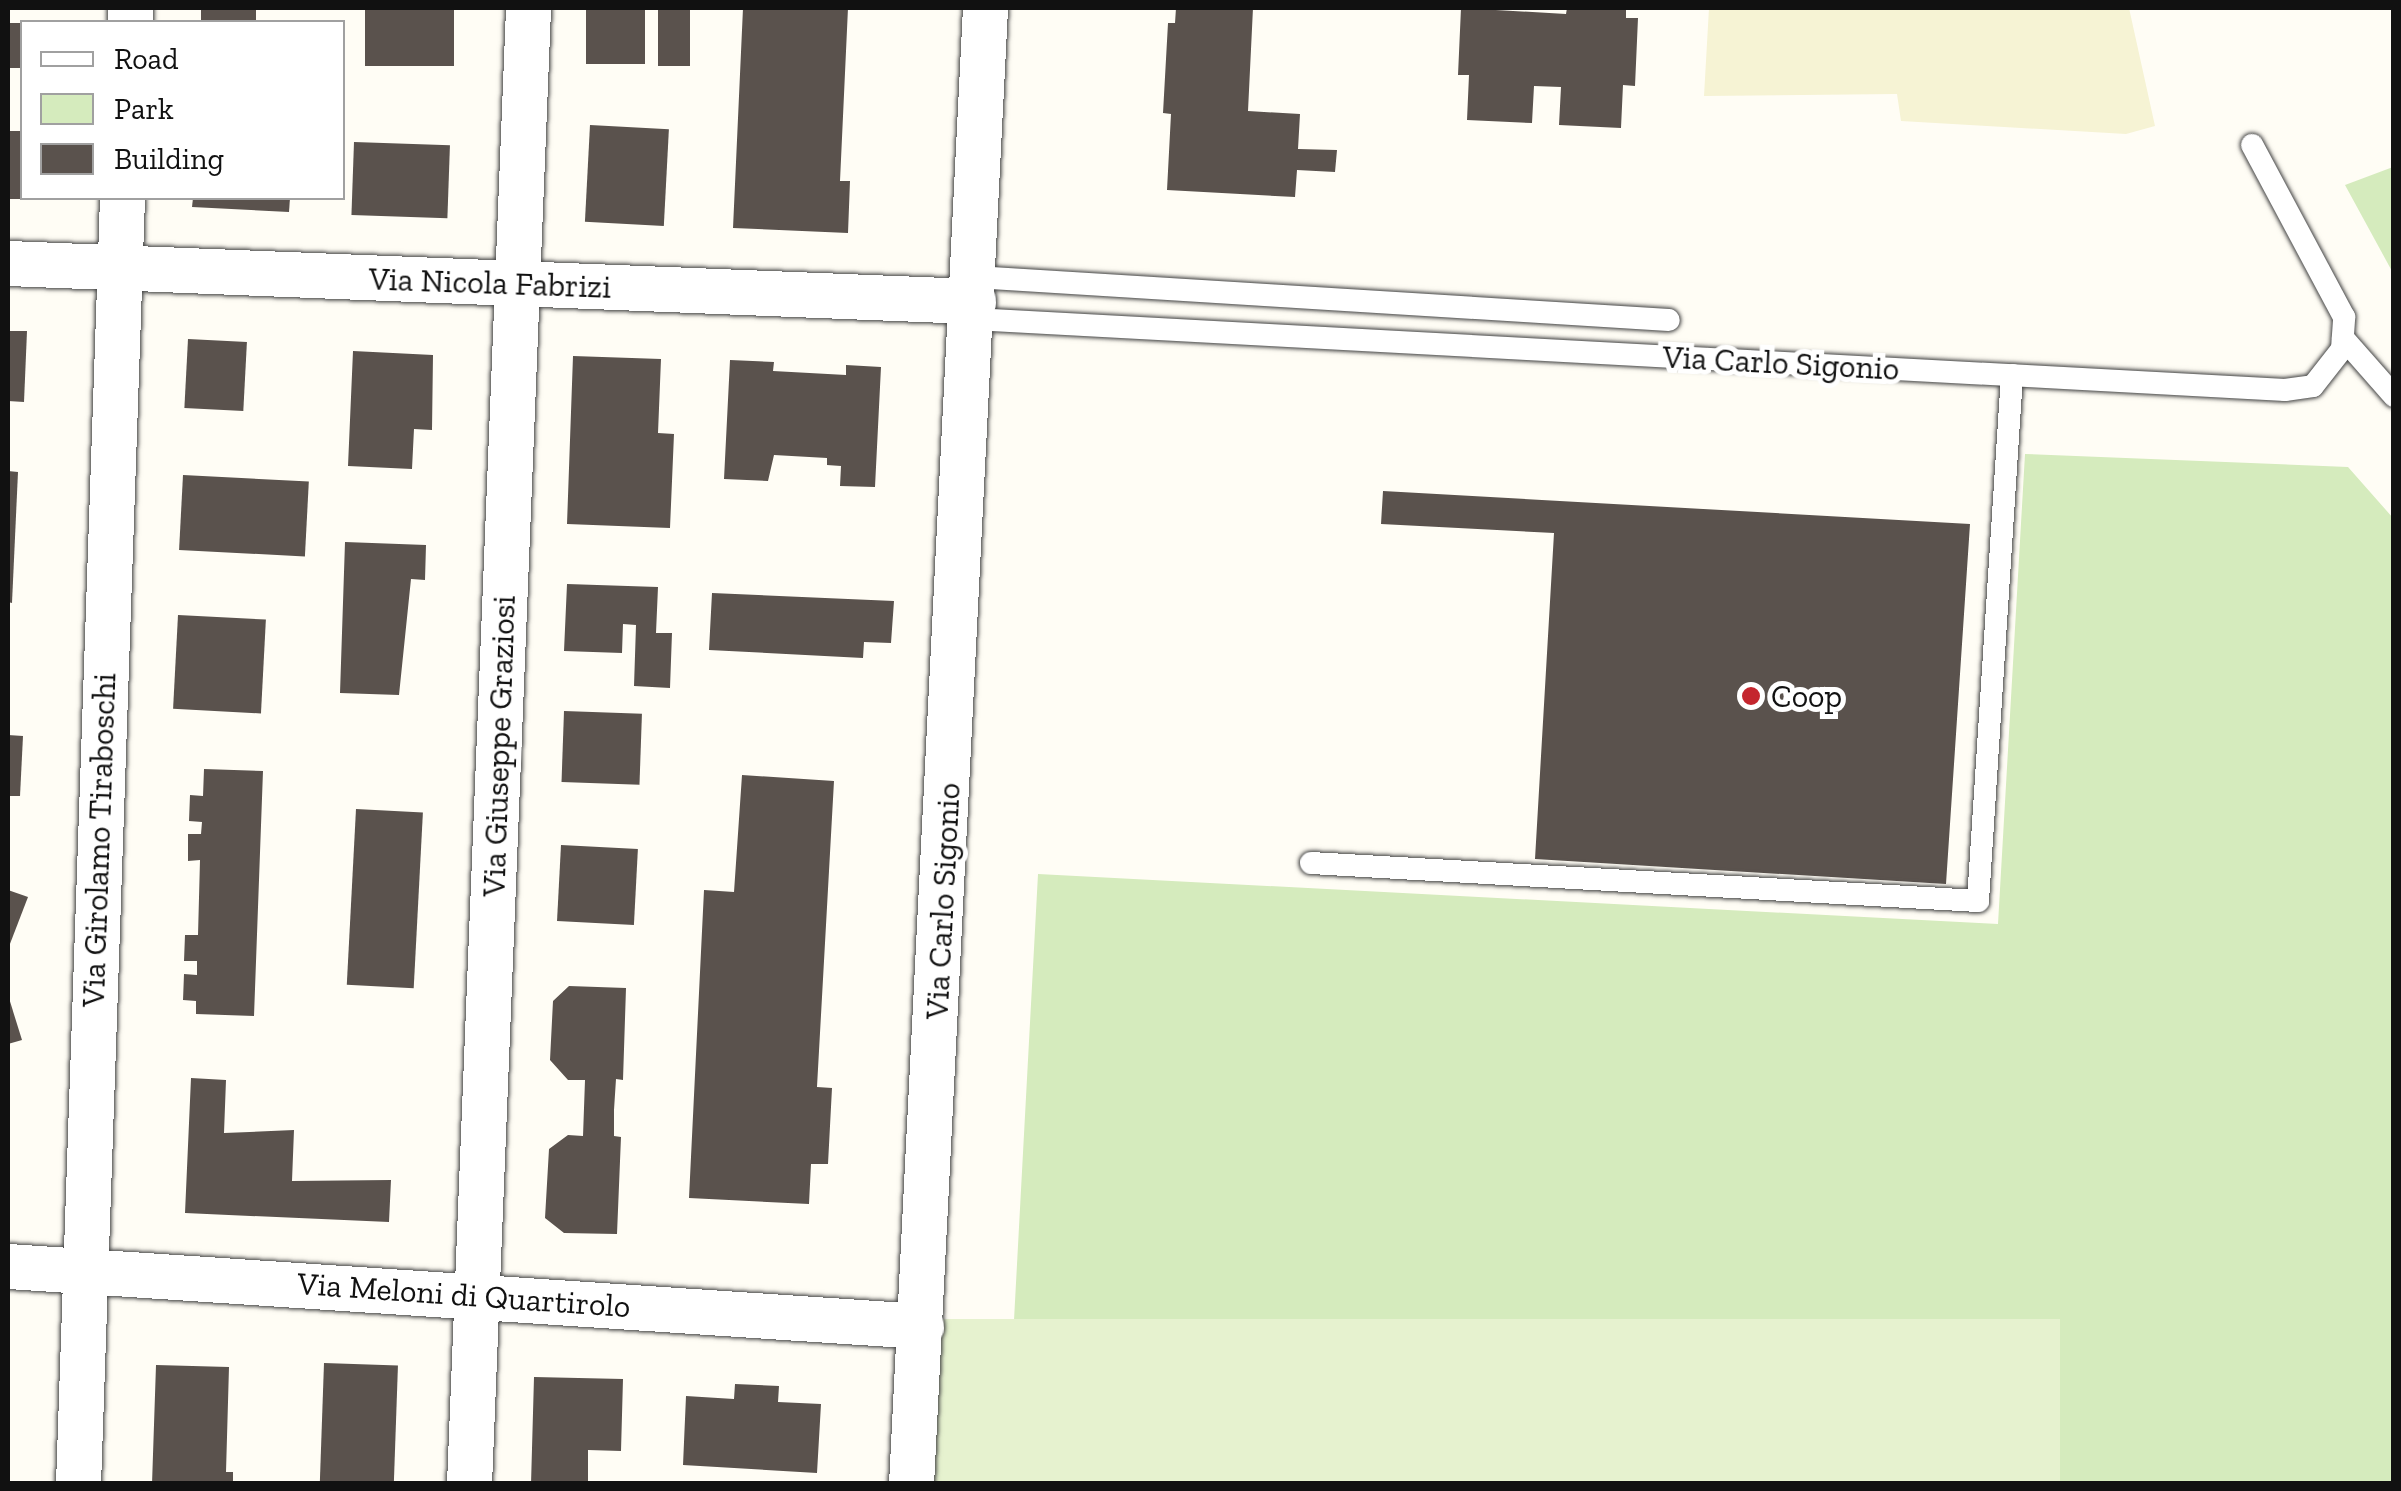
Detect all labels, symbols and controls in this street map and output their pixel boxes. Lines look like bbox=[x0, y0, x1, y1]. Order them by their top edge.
legend bbox=[20, 20, 345, 200]
text: Road bbox=[114, 41, 179, 77]
text: Park bbox=[114, 91, 174, 127]
text: Building bbox=[114, 141, 224, 177]
street label: Via Nicola Fabrizi bbox=[368, 260, 612, 306]
street label: Via Carlo Sigonio bbox=[1662, 338, 1900, 388]
street label: Via Giuseppe Graziosi bbox=[475, 595, 523, 897]
street label: Via Girolamo Tiraboschi bbox=[74, 672, 124, 1008]
place label: Coop bbox=[1771, 677, 1842, 715]
marker: Coop bbox=[1740, 685, 1762, 707]
street label: Via Carlo Sigonio bbox=[918, 782, 968, 1020]
street label: Via Meloni di Quartirolo bbox=[296, 1264, 632, 1326]

